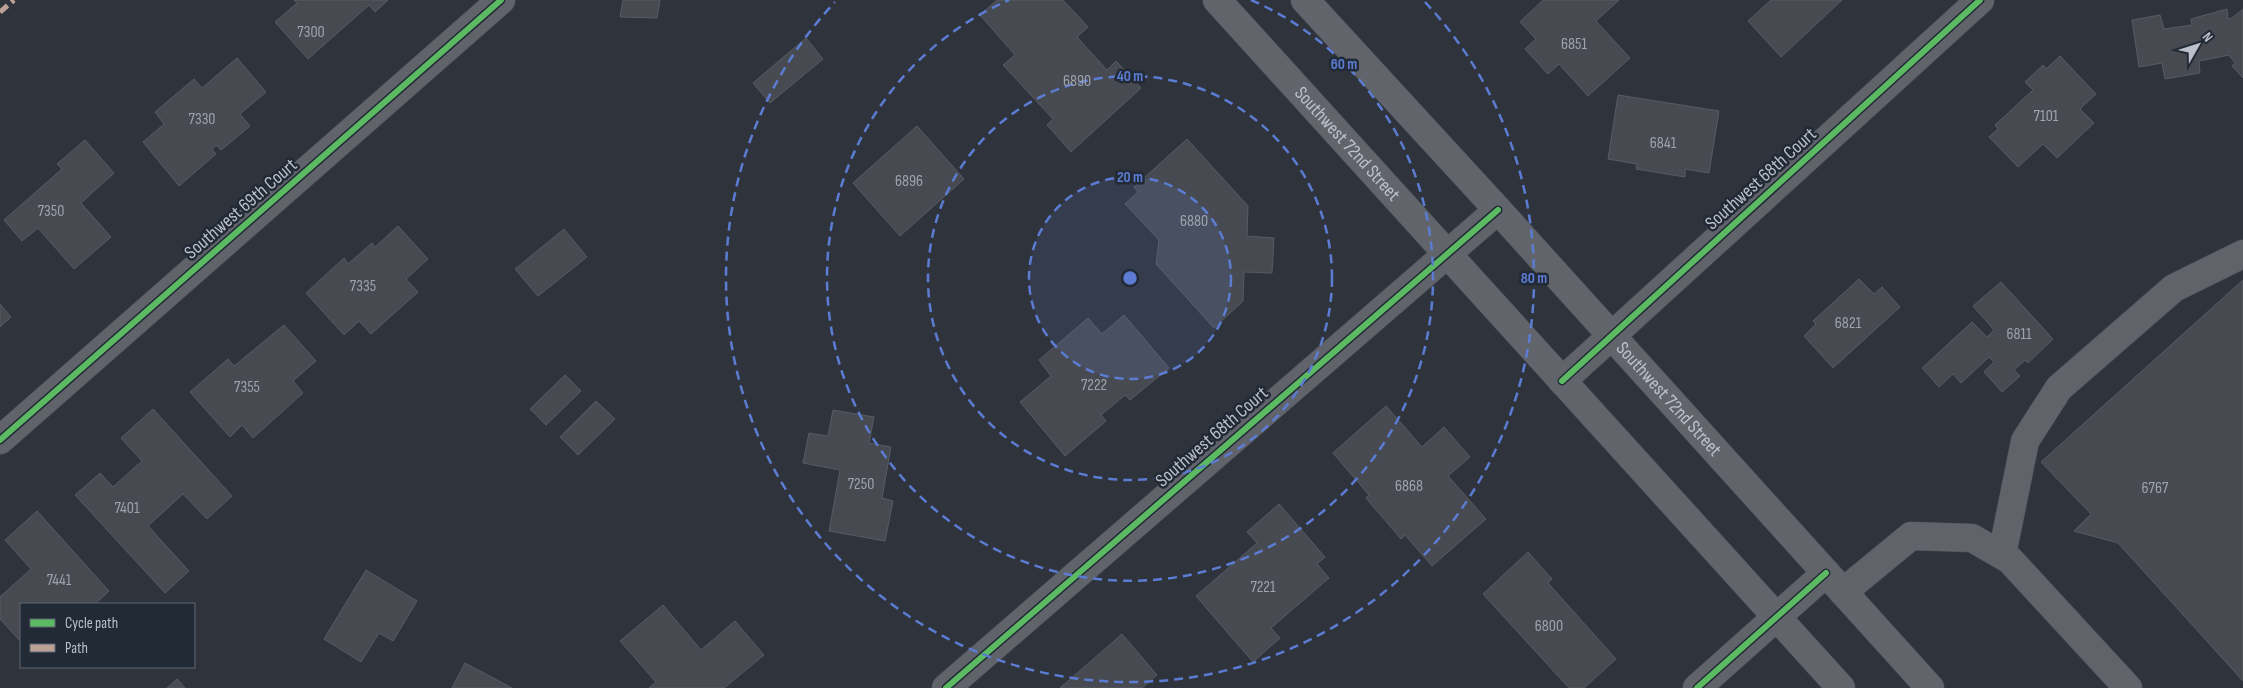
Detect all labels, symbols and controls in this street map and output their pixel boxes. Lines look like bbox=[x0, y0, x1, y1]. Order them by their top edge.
north arrow bbox=[2173, 20, 2223, 70]
house number: 7300 bbox=[297, 23, 325, 42]
text: N bbox=[2199, 29, 2217, 45]
house number: 6851 bbox=[1561, 35, 1587, 54]
text: 60 m bbox=[1331, 55, 1357, 74]
text: 40 m bbox=[1117, 67, 1143, 86]
house number: 6890 bbox=[1063, 72, 1091, 91]
street label: Southwest 72nd Street bbox=[1290, 82, 1405, 206]
house number: 7101 bbox=[2034, 107, 2059, 126]
house number: 7330 bbox=[189, 110, 215, 129]
street label: Southwest 68th Court bbox=[1701, 123, 1821, 235]
house number: 6841 bbox=[1650, 134, 1677, 153]
street label: Southwest 69th Court bbox=[180, 154, 302, 264]
text: 20 m bbox=[1117, 168, 1143, 187]
house number: 6896 bbox=[895, 172, 923, 191]
house number: 7350 bbox=[38, 202, 64, 221]
house number: 6880 bbox=[1180, 212, 1208, 231]
centre of rings bbox=[1121, 269, 1139, 287]
text: 80 m bbox=[1521, 269, 1547, 288]
house number: 7335 bbox=[350, 277, 376, 296]
house number: 6821 bbox=[1835, 314, 1862, 333]
house number: 6811 bbox=[2006, 325, 2032, 344]
street label: Southwest 72nd Street bbox=[1611, 337, 1727, 461]
house number: 7222 bbox=[1081, 376, 1107, 395]
house number: 7355 bbox=[234, 378, 260, 397]
street label: Southwest 68th Court bbox=[1151, 382, 1273, 492]
house number: 7250 bbox=[848, 475, 874, 494]
house number: 6868 bbox=[1395, 477, 1423, 496]
house number: 6767 bbox=[2142, 479, 2169, 498]
house number: 7401 bbox=[115, 499, 140, 518]
house number: 7441 bbox=[47, 571, 72, 590]
house number: 7221 bbox=[1250, 578, 1276, 597]
legend bbox=[20, 603, 195, 668]
text: Cycle path bbox=[65, 614, 118, 633]
house number: 6800 bbox=[1535, 617, 1563, 636]
text: Path bbox=[65, 639, 88, 658]

